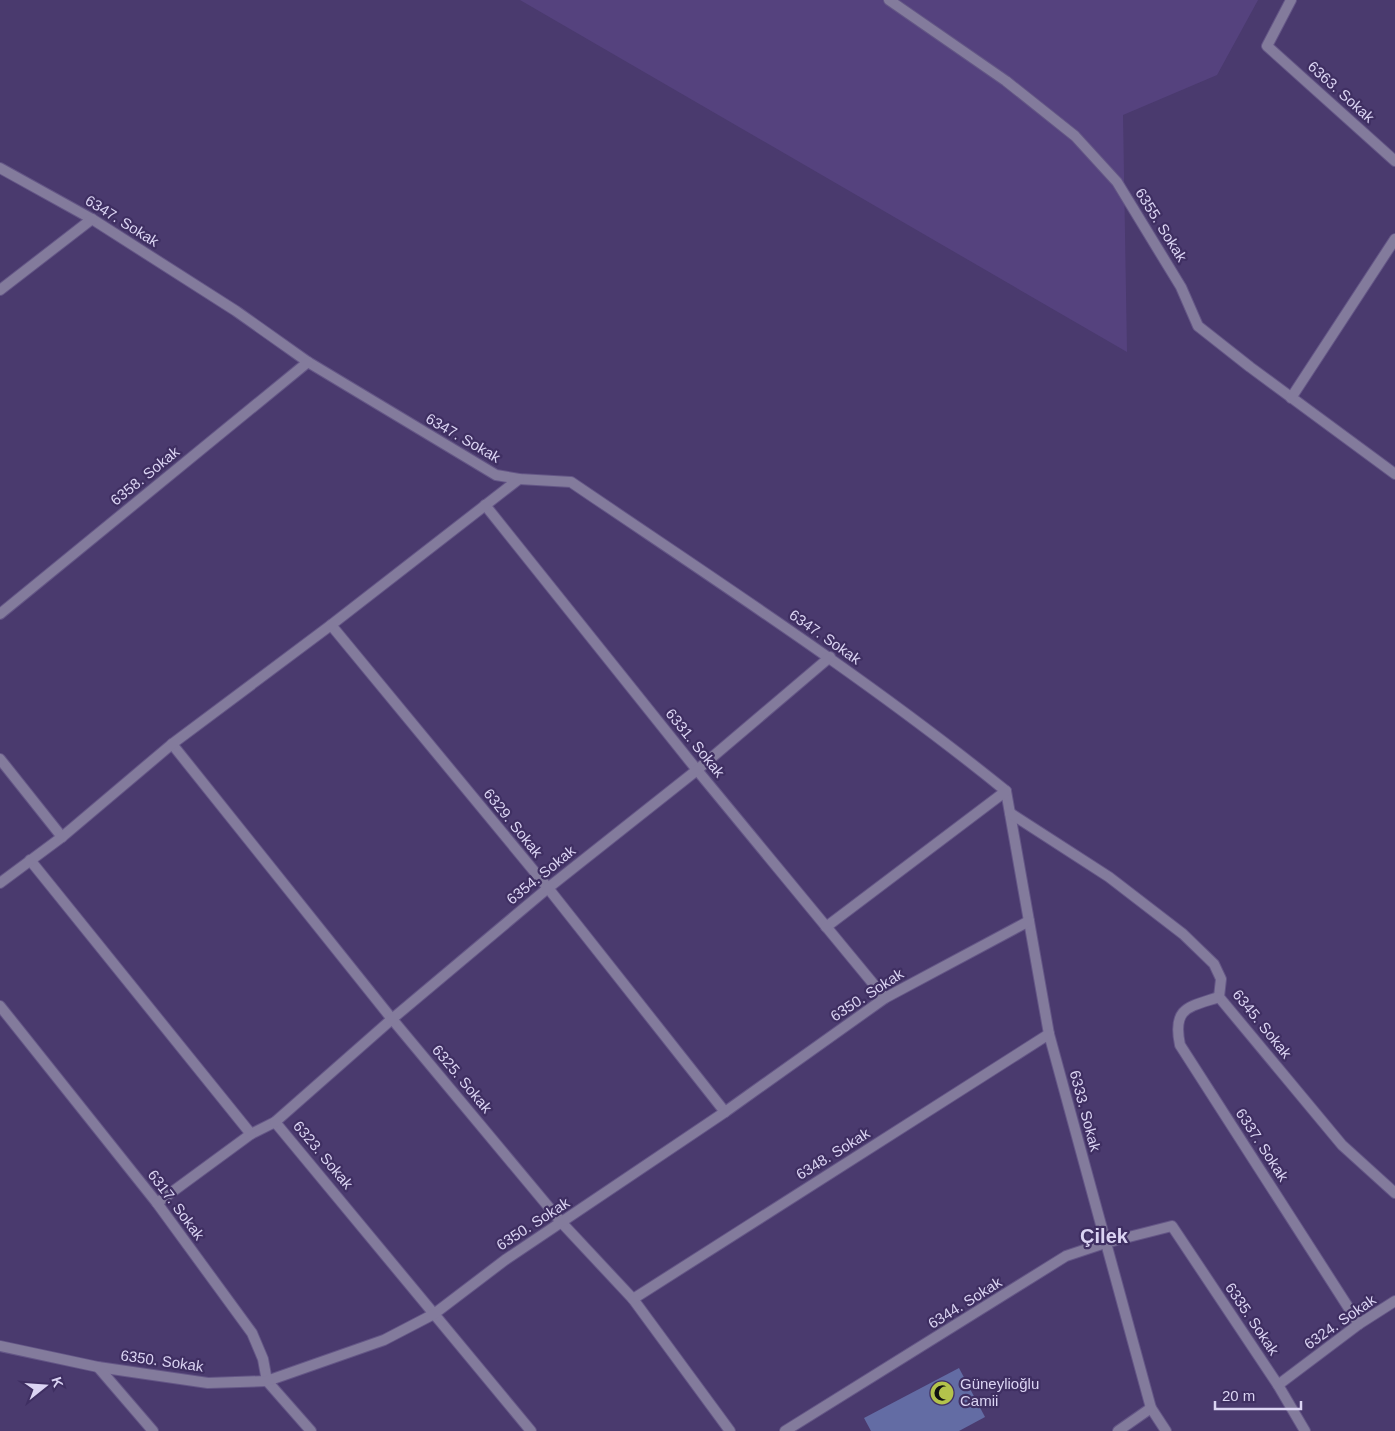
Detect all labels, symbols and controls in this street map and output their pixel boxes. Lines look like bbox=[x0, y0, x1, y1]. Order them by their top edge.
street label: 6363. Sokak bbox=[1305, 57, 1378, 126]
street label: 6355. Sokak bbox=[1132, 185, 1191, 265]
street label: 6347. Sokak bbox=[82, 191, 163, 250]
street label: 6347. Sokak bbox=[423, 409, 504, 466]
street label: 6358. Sokak bbox=[107, 442, 183, 508]
street label: 6347. Sokak bbox=[786, 606, 865, 668]
street label: 6331. Sokak bbox=[663, 705, 729, 781]
street label: 6329. Sokak bbox=[481, 785, 547, 861]
street label: 6354. Sokak bbox=[503, 841, 579, 907]
street label: 6350. Sokak bbox=[827, 964, 907, 1024]
street label: 6345. Sokak bbox=[1230, 986, 1296, 1062]
street label: 6325. Sokak bbox=[429, 1041, 496, 1116]
street label: 6333. Sokak bbox=[1066, 1068, 1105, 1154]
street label: 6337. Sokak bbox=[1233, 1105, 1293, 1185]
street label: 6323. Sokak bbox=[290, 1117, 357, 1192]
street label: 6348. Sokak bbox=[793, 1124, 873, 1183]
street label: 6317. Sokak bbox=[145, 1166, 209, 1244]
street label: 6350. Sokak bbox=[493, 1193, 573, 1253]
district label: Çilek bbox=[1080, 1225, 1129, 1247]
street label: 6344. Sokak bbox=[925, 1273, 1005, 1332]
street label: 6335. Sokak bbox=[1222, 1279, 1283, 1358]
street label: 6324. Sokak bbox=[1301, 1290, 1379, 1352]
street label: 6350. Sokak bbox=[120, 1346, 205, 1375]
north arrow bbox=[20, 1361, 70, 1411]
text: K bbox=[48, 1375, 67, 1389]
place label: Güneylioğlu Camii bbox=[960, 1375, 1039, 1409]
scale bar bbox=[1215, 1378, 1301, 1410]
mosque icon: Güneylioğlu Camii bbox=[929, 1380, 955, 1406]
text: 20 m bbox=[1222, 1387, 1255, 1404]

